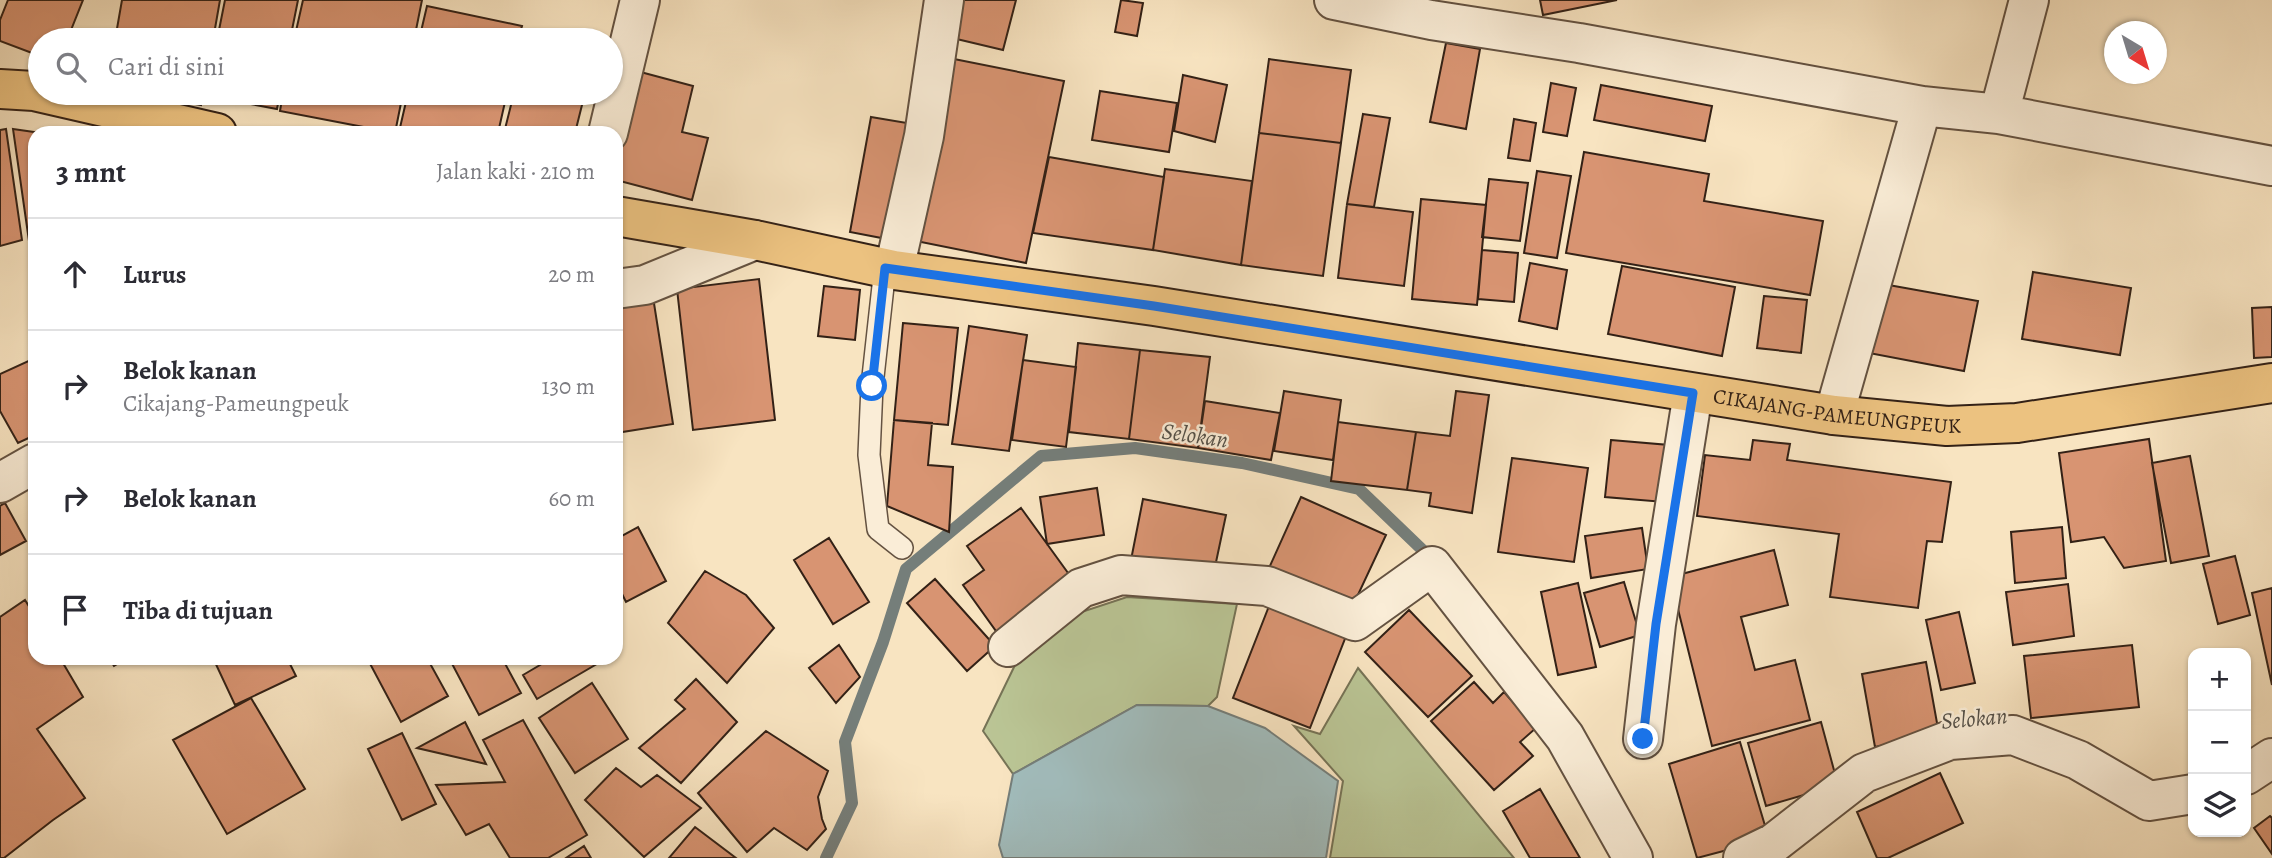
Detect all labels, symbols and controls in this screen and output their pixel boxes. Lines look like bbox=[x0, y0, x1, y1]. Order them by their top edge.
north arrow bbox=[2104, 21, 2167, 84]
search box bbox=[28, 28, 623, 105]
icon: search bbox=[52, 48, 90, 86]
text: Cari di sini bbox=[108, 49, 225, 84]
text: 3 mnt bbox=[56, 152, 126, 192]
text: Jalan kaki · 210 m bbox=[436, 156, 595, 187]
icon: ahead bbox=[56, 255, 94, 293]
text: Lurus bbox=[123, 257, 186, 292]
text: 20 m bbox=[548, 259, 595, 290]
text: Belok kanan bbox=[123, 353, 257, 388]
icon: right bbox=[56, 367, 94, 405]
route start bbox=[856, 370, 887, 401]
text: 130 m bbox=[542, 371, 595, 402]
street label: CIKAJANG-PAMEUNGPEUK bbox=[1711, 382, 1961, 440]
text: Cikajang-Pameungpeuk bbox=[123, 388, 349, 419]
water label: Selokan bbox=[1160, 416, 1230, 455]
icon: right bbox=[56, 479, 94, 517]
text: Belok kanan bbox=[123, 481, 257, 516]
text: 60 m bbox=[548, 483, 595, 514]
icon: arrive bbox=[56, 591, 94, 629]
text: Tiba di tujuan bbox=[123, 593, 273, 628]
map controls bbox=[2188, 648, 2251, 837]
button: + bbox=[2188, 648, 2251, 711]
water label: Selokan bbox=[1940, 700, 2008, 737]
button: − bbox=[2188, 711, 2251, 774]
route end bbox=[1627, 723, 1658, 754]
button: layers bbox=[2188, 774, 2251, 837]

